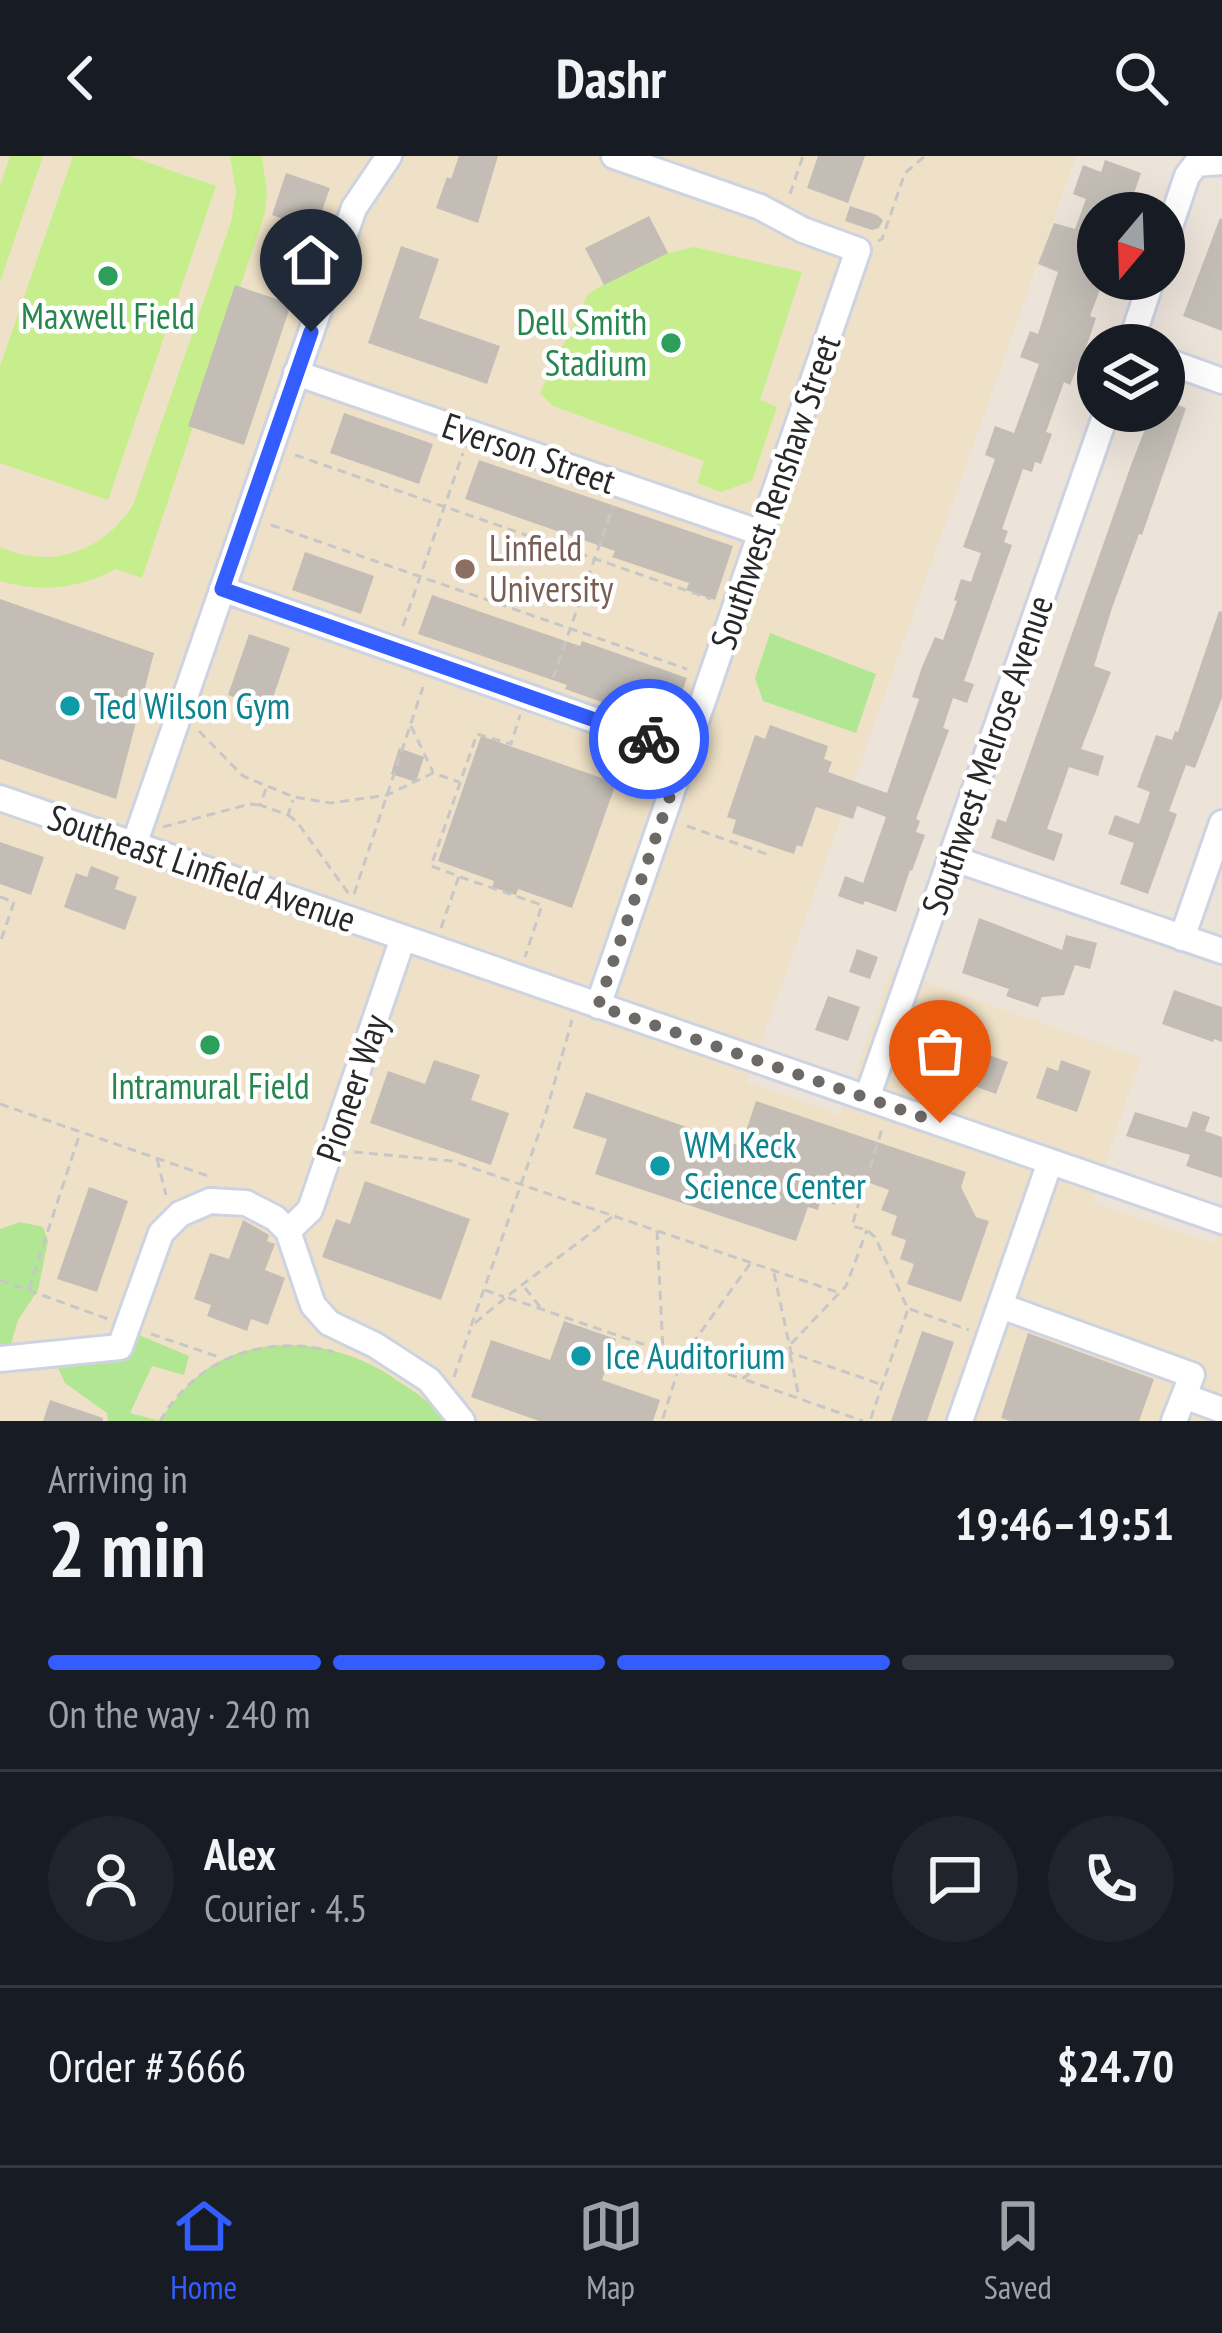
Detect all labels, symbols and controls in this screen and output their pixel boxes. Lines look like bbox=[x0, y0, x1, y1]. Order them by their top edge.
text: Dashr bbox=[556, 43, 666, 113]
icon: back bbox=[48, 45, 114, 111]
icon: search bbox=[1108, 45, 1174, 111]
north arrow bbox=[1077, 192, 1185, 300]
map controls bbox=[1077, 192, 1185, 432]
pin bbox=[260, 209, 362, 332]
icon: home bbox=[278, 227, 344, 293]
marker: Maxwell Field bbox=[95, 263, 121, 289]
place label: Maxwell Field bbox=[21, 292, 195, 339]
place label: Dell Smith Stadium bbox=[516, 298, 647, 386]
button: layers bbox=[1077, 324, 1185, 432]
street label: Southwest Renshaw Street bbox=[699, 328, 850, 655]
marker: Dell Smith Stadium bbox=[658, 330, 684, 356]
street label: Everson Street bbox=[436, 401, 622, 504]
place label: Linfield University bbox=[489, 524, 614, 612]
marker: Linfield University bbox=[452, 556, 478, 582]
street label: Southwest Melrose Avenue bbox=[910, 589, 1063, 920]
courier bbox=[589, 679, 709, 799]
place label: Ted Wilson Gym bbox=[94, 682, 290, 729]
marker: Ted Wilson Gym bbox=[57, 693, 83, 719]
icon: bike bbox=[616, 706, 682, 772]
street label: Southeast Linfield Avenue bbox=[42, 793, 362, 942]
pin bbox=[889, 1000, 991, 1123]
street label: Pioneer Way bbox=[304, 1008, 399, 1168]
icon: bag bbox=[907, 1018, 973, 1084]
marker: Intramural Field bbox=[197, 1032, 223, 1058]
place label: Intramural Field bbox=[110, 1062, 310, 1109]
place label: WM Keck Science Center bbox=[684, 1121, 866, 1209]
marker: WM Keck Science Center bbox=[647, 1153, 673, 1179]
place label: Ice Auditorium bbox=[605, 1332, 785, 1379]
marker: Ice Auditorium bbox=[568, 1343, 594, 1369]
text: Arriving in bbox=[48, 1453, 188, 1504]
text: 19:46–19:51 bbox=[955, 1494, 1174, 1552]
text: 2 min bbox=[48, 1498, 206, 1599]
text: On the way · 240 m bbox=[48, 1688, 310, 1739]
button: person bbox=[48, 1816, 174, 1942]
button: chat bbox=[892, 1816, 1018, 1942]
button: phone bbox=[1048, 1816, 1174, 1942]
text: Alex bbox=[204, 1824, 276, 1882]
text: Courier · 4.5 bbox=[204, 1882, 367, 1933]
text: Order #3666 bbox=[48, 2036, 246, 2094]
text: $24.70 bbox=[1057, 2036, 1174, 2094]
tab: Home bbox=[170, 2193, 237, 2308]
tab: Map bbox=[578, 2193, 644, 2308]
tab: Saved bbox=[984, 2193, 1052, 2308]

